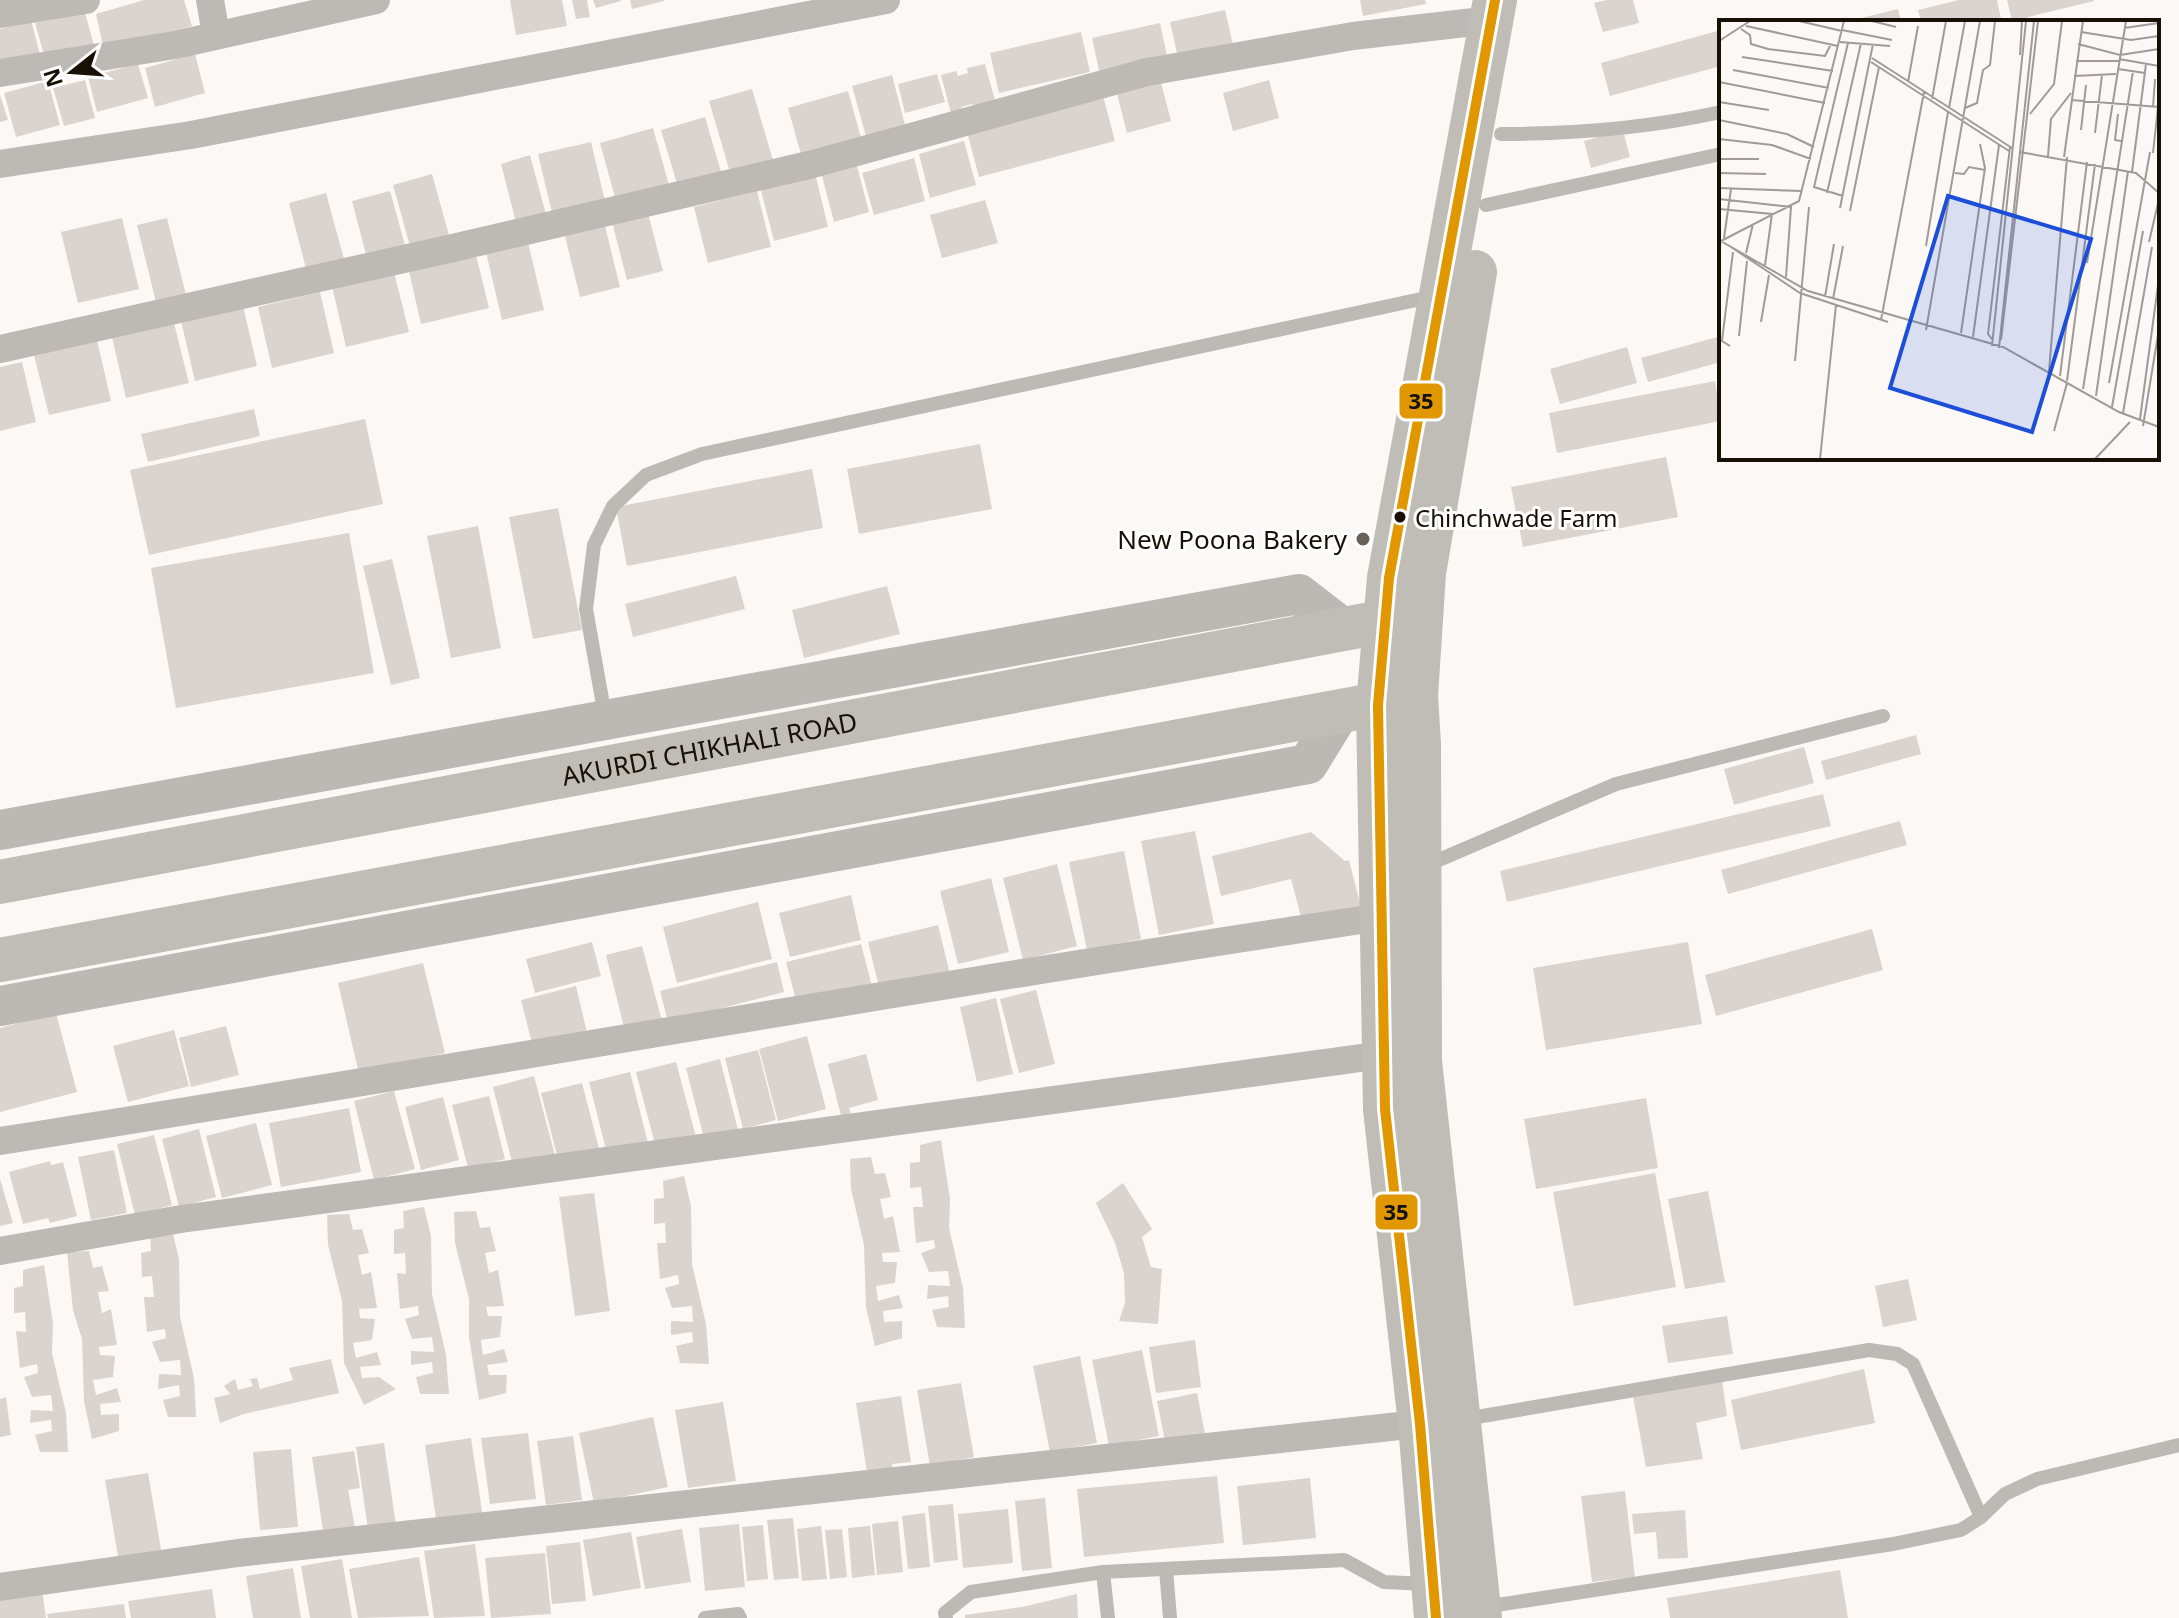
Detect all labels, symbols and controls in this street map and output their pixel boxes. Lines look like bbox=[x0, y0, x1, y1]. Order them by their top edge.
inset map bbox=[1719, 20, 2159, 460]
north arrow bbox=[32, 32, 112, 112]
text: N bbox=[35, 65, 69, 91]
line badge: 35 bbox=[1398, 382, 1444, 420]
text: 35 bbox=[1408, 385, 1434, 415]
place label: Chinchwade Farm bbox=[1415, 501, 1618, 534]
marker: Chinchwade Farm bbox=[1392, 509, 1408, 525]
place label: New Poona Bakery bbox=[1117, 521, 1348, 557]
marker: New Poona Bakery bbox=[1354, 530, 1372, 548]
street label: AKURDI CHIKHALI ROAD bbox=[559, 703, 860, 794]
line badge: 35 bbox=[1374, 1193, 1419, 1231]
text: 35 bbox=[1383, 1196, 1409, 1226]

